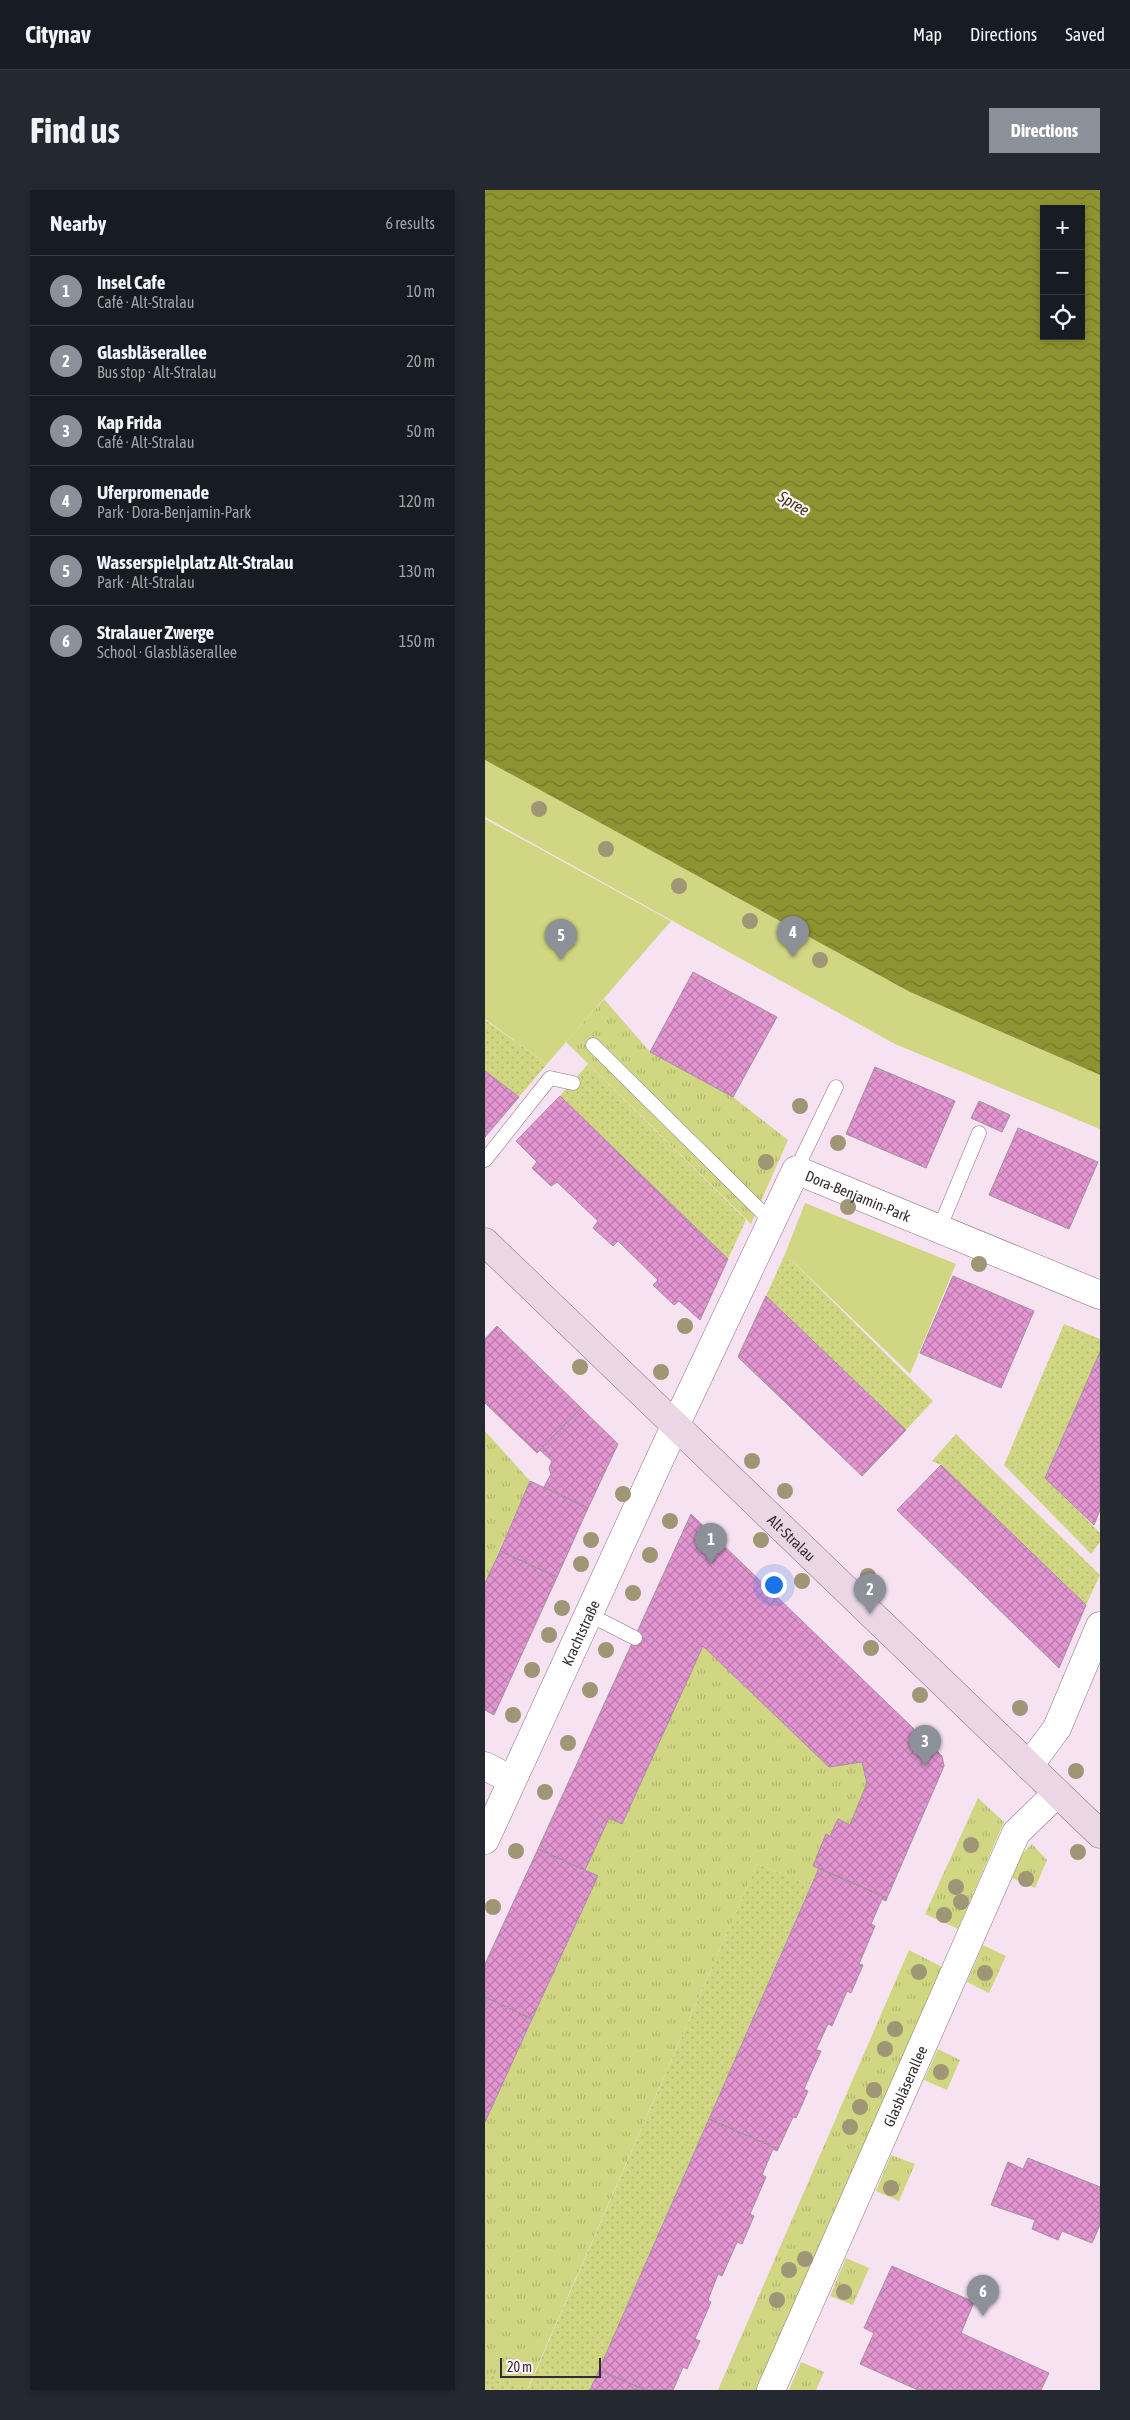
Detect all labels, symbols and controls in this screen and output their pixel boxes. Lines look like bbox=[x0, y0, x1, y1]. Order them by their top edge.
text: Citynav bbox=[25, 21, 91, 48]
text: Map bbox=[913, 24, 942, 45]
text: Directions bbox=[970, 24, 1037, 45]
text: Saved bbox=[1065, 24, 1105, 45]
button: Directions bbox=[989, 108, 1100, 153]
text: Find us bbox=[30, 110, 120, 150]
map controls bbox=[1040, 205, 1085, 340]
button: + bbox=[1040, 205, 1085, 250]
text: Nearby bbox=[50, 211, 106, 235]
text: 6 results bbox=[385, 214, 435, 232]
button: − bbox=[1040, 250, 1085, 295]
text: Insel Cafe bbox=[97, 271, 165, 293]
text: 1 bbox=[62, 282, 70, 300]
text: 10 m bbox=[406, 282, 435, 300]
text: Café · Alt-Stralau bbox=[97, 293, 194, 311]
button: locate bbox=[1040, 295, 1085, 340]
text: Glasbläserallee bbox=[97, 341, 207, 363]
text: 2 bbox=[62, 352, 70, 370]
text: 20 m bbox=[406, 352, 435, 370]
text: Bus stop · Alt-Stralau bbox=[97, 363, 216, 381]
text: Kap Frida bbox=[97, 411, 161, 433]
text: 3 bbox=[62, 422, 70, 440]
text: 50 m bbox=[406, 422, 435, 440]
text: Café · Alt-Stralau bbox=[97, 433, 194, 451]
text: Uferpromenade bbox=[97, 481, 209, 503]
water label: Spree bbox=[774, 486, 813, 520]
text: 4 bbox=[62, 492, 70, 510]
text: 120 m bbox=[399, 492, 435, 510]
text: Park · Dora-Benjamin-Park bbox=[97, 503, 251, 521]
text: Wasserspielplatz Alt-Stralau bbox=[97, 551, 293, 573]
text: 5 bbox=[62, 562, 70, 580]
text: 130 m bbox=[399, 562, 435, 580]
text: Park · Alt-Stralau bbox=[97, 573, 195, 591]
text: Stralauer Zwerge bbox=[97, 621, 214, 643]
text: 6 bbox=[62, 632, 70, 650]
text: 150 m bbox=[399, 632, 435, 650]
text: School · Glasbläserallee bbox=[97, 643, 237, 661]
pin: 4 bbox=[777, 916, 809, 957]
pin: 5 bbox=[545, 919, 577, 960]
street label: Dora-Benjamin-Park bbox=[803, 1166, 914, 1225]
street label: Alt-Stralau bbox=[765, 1511, 819, 1564]
pin: 1 bbox=[695, 1523, 727, 1564]
your location bbox=[761, 1572, 787, 1598]
pin: 2 bbox=[854, 1573, 886, 1614]
street label: Krachtstraße bbox=[558, 1597, 603, 1668]
pin: 3 bbox=[909, 1725, 941, 1766]
street label: Glasbläserallee bbox=[879, 2043, 930, 2129]
pin: 6 bbox=[967, 2275, 999, 2316]
scale bar bbox=[500, 2355, 601, 2378]
text: 20 m bbox=[507, 2359, 532, 2375]

